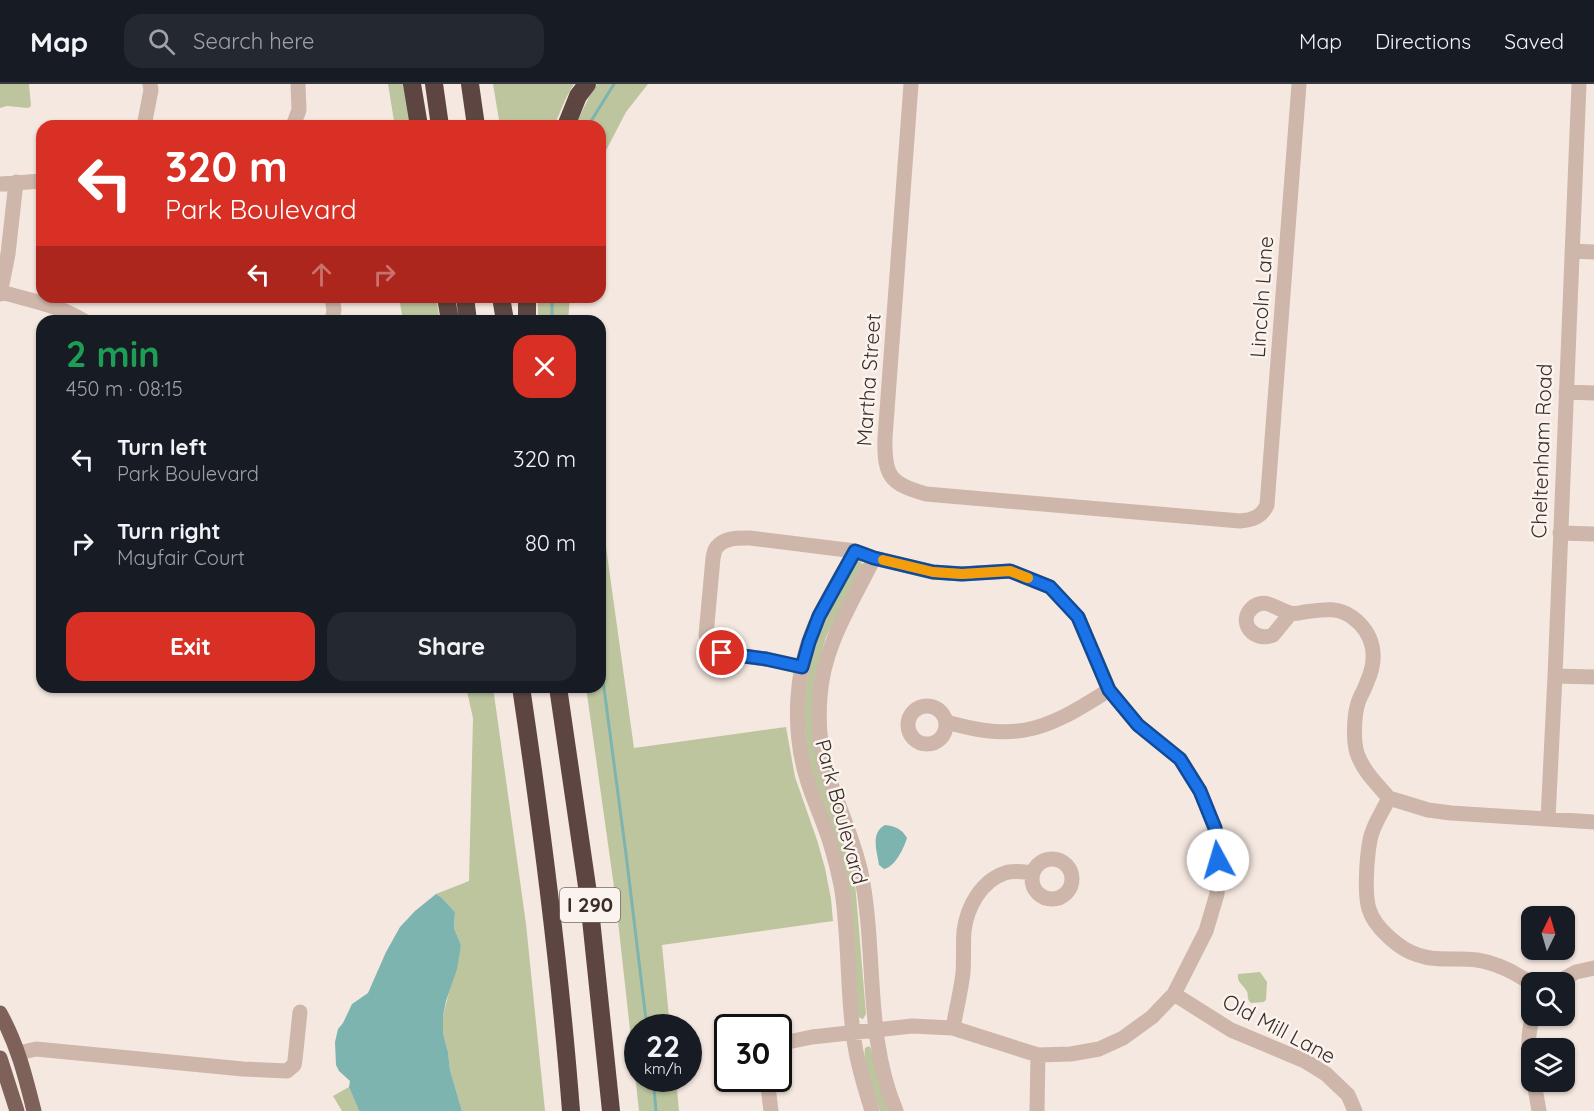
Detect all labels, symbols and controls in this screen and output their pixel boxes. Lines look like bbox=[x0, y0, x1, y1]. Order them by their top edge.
search box bbox=[124, 14, 544, 68]
text: Map bbox=[30, 24, 88, 59]
icon: search bbox=[145, 25, 178, 58]
text: Search here bbox=[193, 27, 315, 55]
text: Map bbox=[1299, 28, 1342, 54]
text: Directions bbox=[1375, 28, 1471, 54]
text: Saved bbox=[1504, 28, 1564, 54]
text: 320 m bbox=[165, 140, 288, 193]
icon: left bbox=[66, 144, 144, 222]
text: Park Boulevard bbox=[165, 192, 357, 226]
street label: Lincoln Lane bbox=[1244, 235, 1278, 359]
icon: left bbox=[242, 258, 275, 291]
icon: ahead bbox=[305, 258, 338, 291]
icon: right bbox=[368, 258, 401, 291]
street label: Martha Street bbox=[850, 313, 886, 447]
text: 2 min bbox=[66, 331, 160, 376]
button: close bbox=[513, 335, 576, 398]
street label: Cheltenham Road bbox=[1525, 363, 1557, 539]
text: 450 m · 08:15 bbox=[66, 376, 183, 401]
text: Turn left bbox=[117, 433, 207, 461]
icon: left bbox=[66, 443, 99, 476]
text: 320 m bbox=[513, 445, 576, 473]
text: Park Boulevard bbox=[117, 461, 259, 486]
text: Turn right bbox=[117, 517, 221, 545]
icon: right bbox=[66, 527, 99, 560]
text: 80 m bbox=[525, 529, 576, 557]
text: Mayfair Court bbox=[117, 545, 245, 570]
button: Exit bbox=[66, 612, 315, 681]
button: Share bbox=[327, 612, 576, 681]
pin bbox=[696, 627, 747, 678]
icon: arrive bbox=[705, 636, 738, 669]
street label: Park Boulevard bbox=[810, 736, 874, 887]
position arrow bbox=[1186, 828, 1250, 892]
road number: I 290 bbox=[560, 888, 620, 922]
north arrow bbox=[1521, 906, 1575, 960]
map controls bbox=[1521, 906, 1575, 1092]
button: search bbox=[1521, 972, 1575, 1026]
street label: Old Mill Lane bbox=[1218, 987, 1340, 1069]
speed limit sign: 30 bbox=[714, 1014, 792, 1092]
text: 22 bbox=[646, 1027, 680, 1065]
button: layers bbox=[1521, 1038, 1575, 1092]
text: km/h bbox=[644, 1059, 682, 1078]

